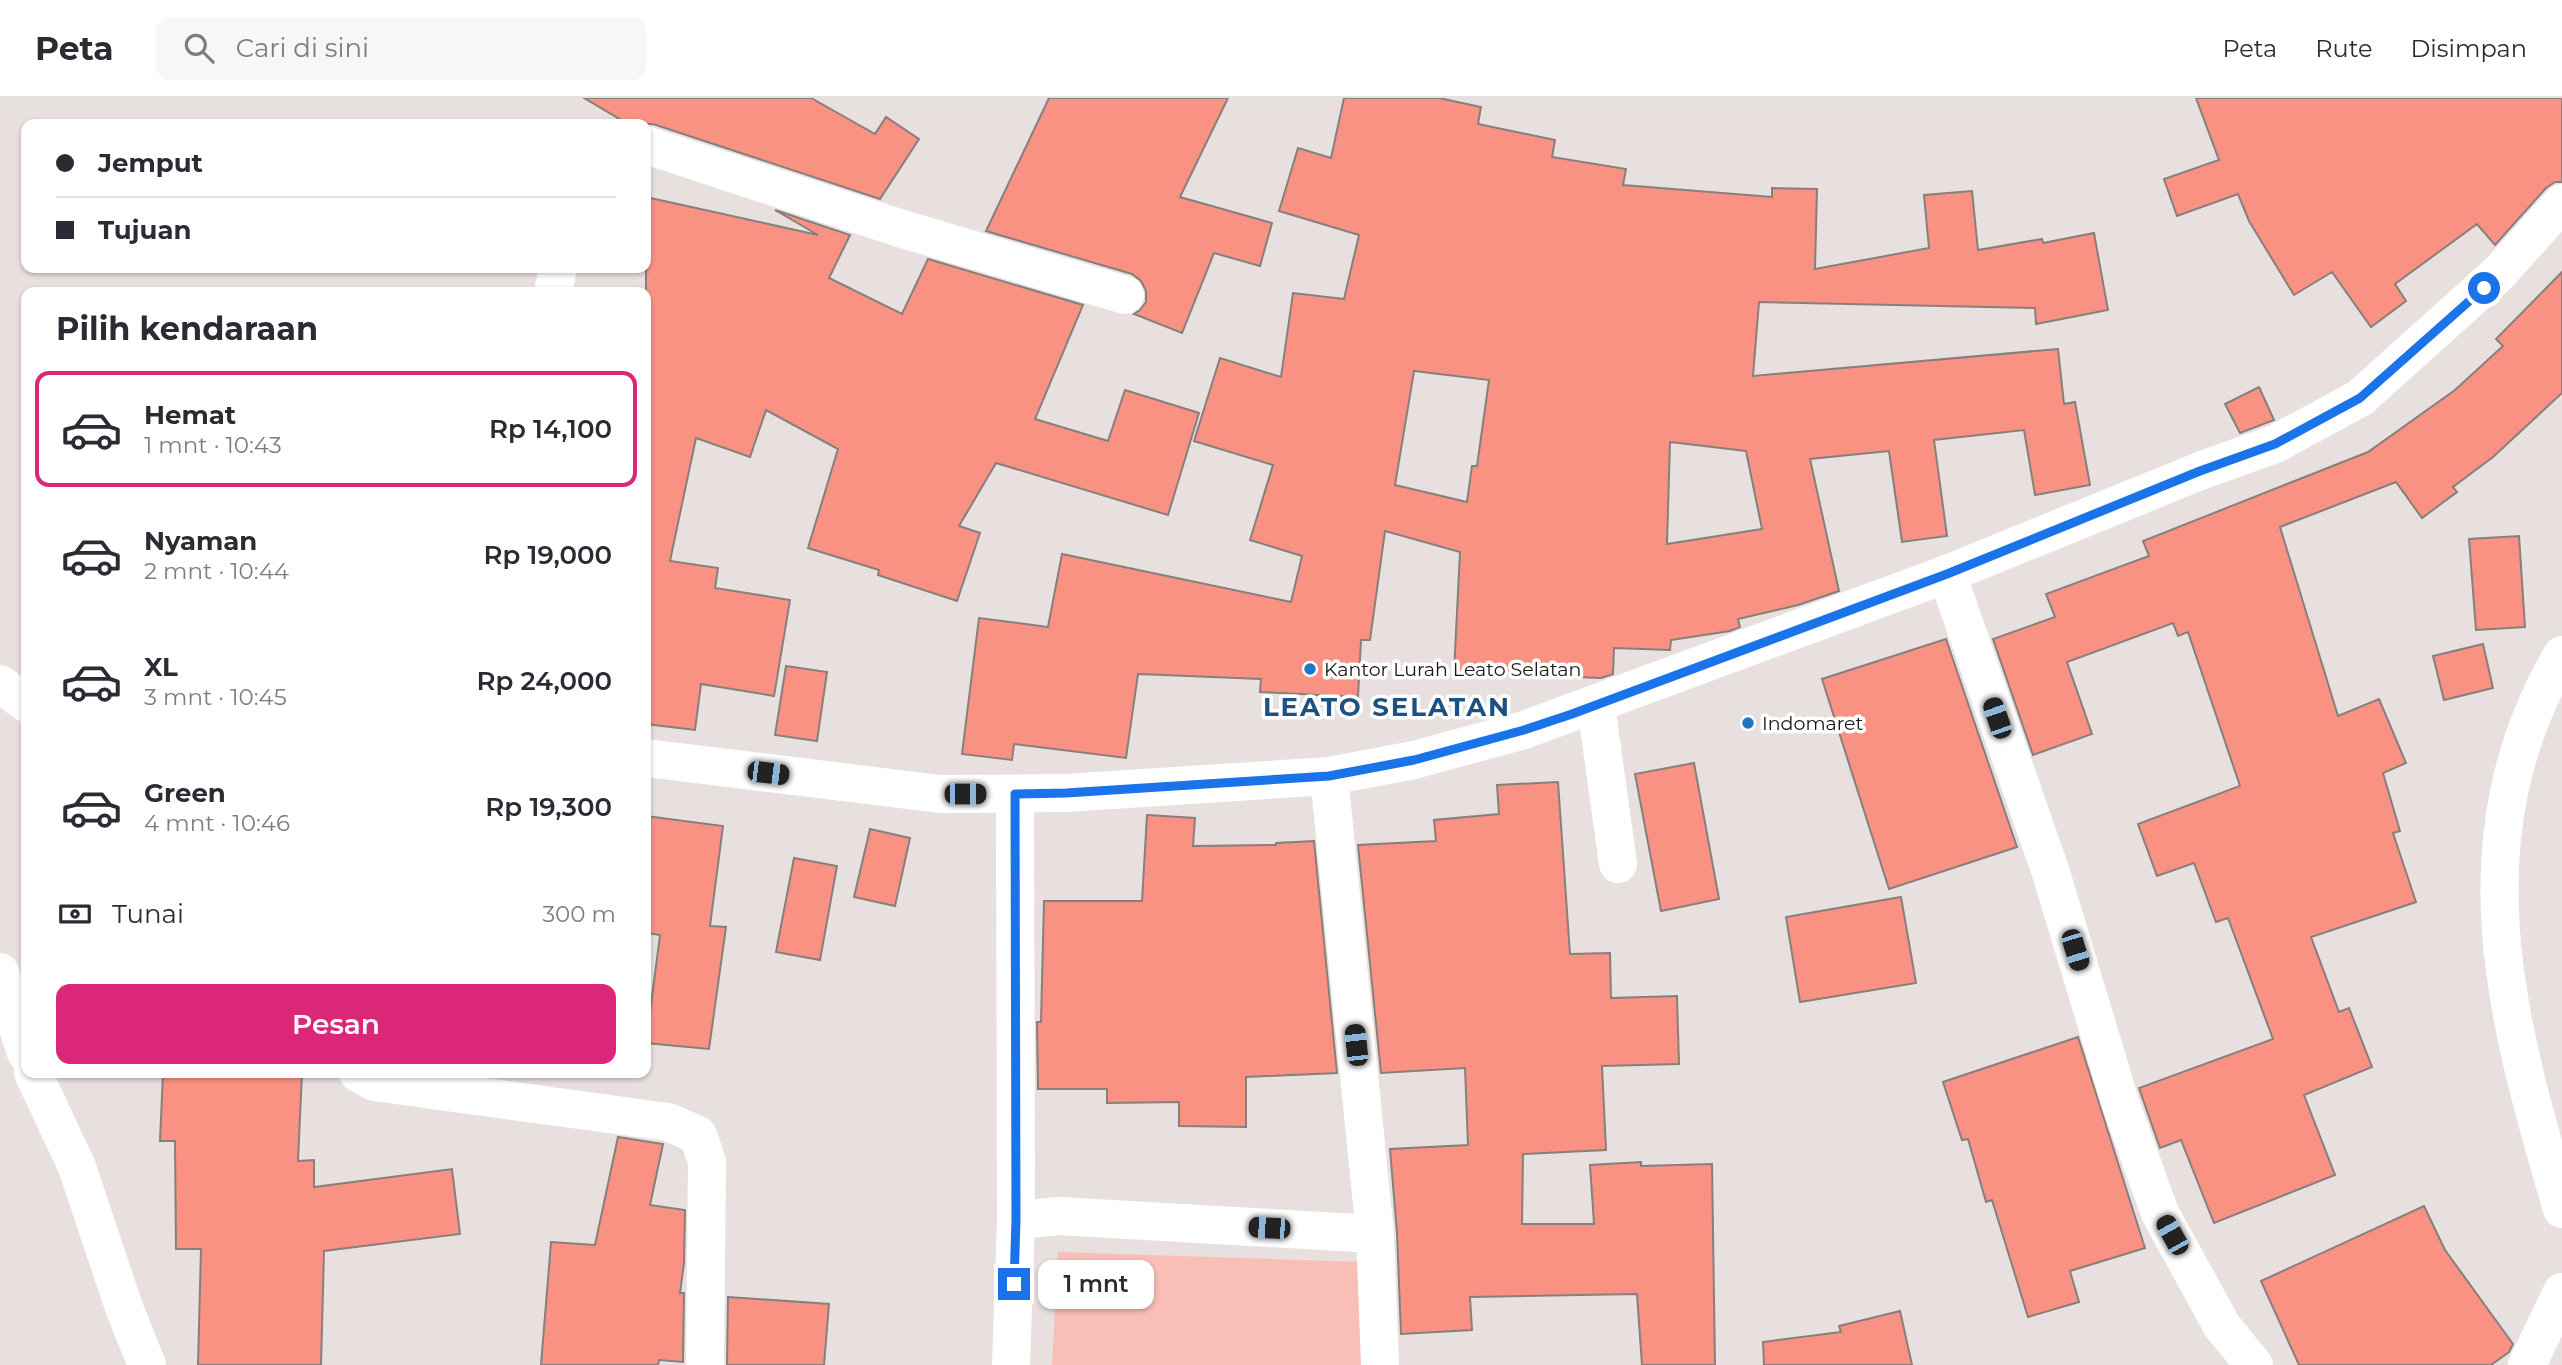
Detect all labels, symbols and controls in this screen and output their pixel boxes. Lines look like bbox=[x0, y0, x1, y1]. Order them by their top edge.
search box bbox=[156, 17, 646, 80]
text: Peta bbox=[35, 28, 114, 68]
icon: search bbox=[180, 29, 218, 67]
text: Cari di sini bbox=[236, 32, 369, 64]
text: Peta bbox=[2222, 34, 2277, 63]
text: Rute bbox=[2315, 34, 2373, 63]
text: Disimpan bbox=[2411, 34, 2527, 63]
text: Jemput bbox=[98, 147, 203, 179]
text: Tujuan bbox=[98, 214, 191, 246]
route start bbox=[2468, 272, 2500, 304]
text: Pilih kendaraan bbox=[56, 309, 318, 348]
icon: car bbox=[60, 398, 123, 461]
text: Hemat bbox=[144, 399, 236, 431]
text: Rp 14,100 bbox=[489, 413, 612, 445]
text: 1 mnt · 10:43 bbox=[144, 431, 282, 459]
icon: car bbox=[60, 524, 123, 587]
text: Nyaman bbox=[144, 525, 257, 557]
text: Rp 19,000 bbox=[484, 539, 612, 571]
text: 2 mnt · 10:44 bbox=[144, 557, 289, 585]
icon: car bbox=[60, 650, 123, 713]
text: XL bbox=[144, 651, 178, 683]
place label: Kantor Lurah Leato Selatan bbox=[1324, 658, 1581, 681]
marker: Kantor Lurah Leato Selatan bbox=[1302, 661, 1318, 677]
text: Rp 24,000 bbox=[477, 665, 612, 697]
text: 3 mnt · 10:45 bbox=[144, 683, 287, 711]
district label: LEATO SELATAN bbox=[1263, 691, 1511, 723]
car bbox=[1981, 695, 2014, 741]
place label: Indomaret bbox=[1762, 712, 1864, 735]
marker: Indomaret bbox=[1740, 715, 1756, 731]
car bbox=[746, 760, 791, 786]
icon: car bbox=[60, 776, 123, 839]
text: Green bbox=[144, 777, 226, 809]
car bbox=[945, 784, 987, 805]
text: Rp 19,300 bbox=[485, 791, 612, 823]
text: 4 mnt · 10:46 bbox=[144, 809, 290, 837]
icon: cash bbox=[56, 895, 94, 933]
text: Tunai bbox=[112, 898, 184, 930]
text: 300 m bbox=[542, 900, 616, 928]
car bbox=[2059, 927, 2092, 973]
button: Pesan bbox=[56, 984, 616, 1064]
car bbox=[1344, 1023, 1369, 1067]
car bbox=[2153, 1212, 2192, 1258]
car bbox=[1248, 1216, 1291, 1240]
callout: 1 mnt bbox=[1038, 1260, 1154, 1308]
route end bbox=[998, 1268, 1030, 1300]
text: 1 mnt bbox=[1064, 1270, 1128, 1298]

